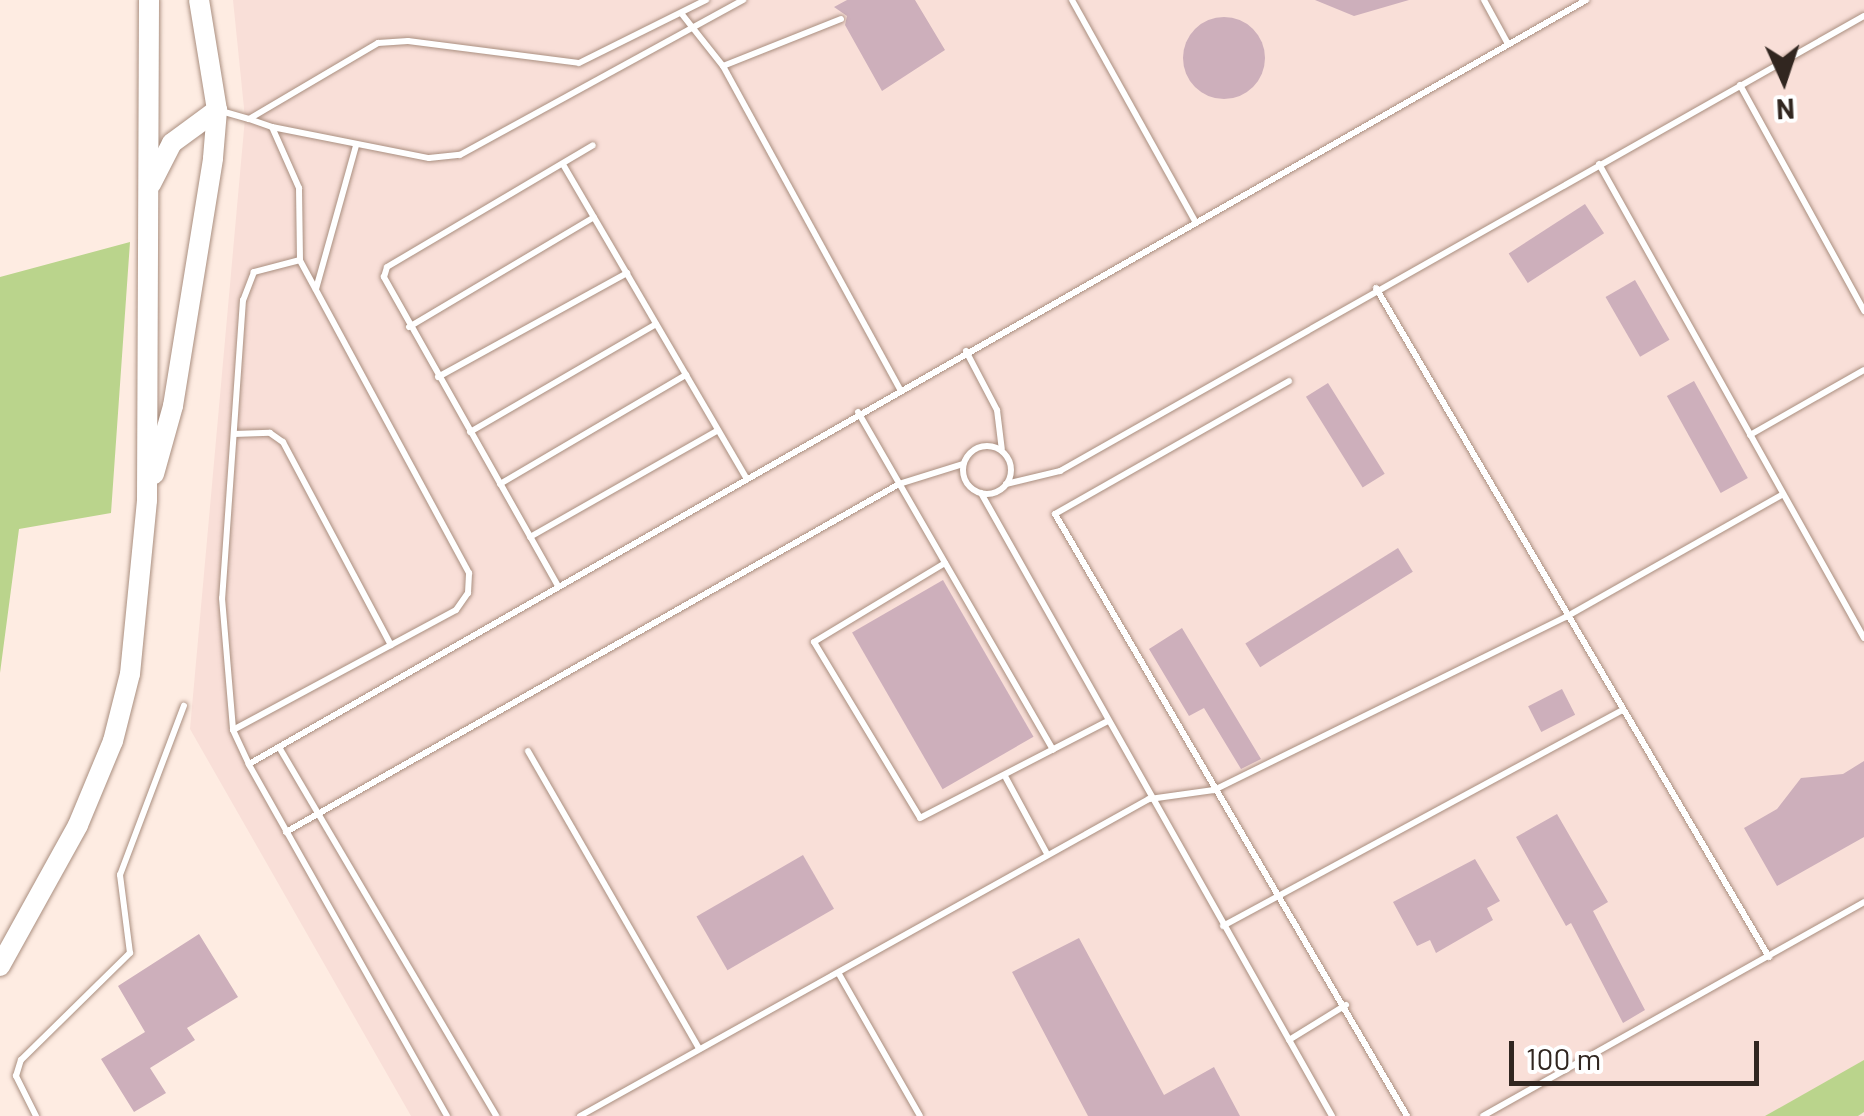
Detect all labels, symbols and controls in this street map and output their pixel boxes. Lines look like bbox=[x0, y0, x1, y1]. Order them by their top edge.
north arrow bbox=[1734, 30, 1834, 130]
text: N bbox=[1775, 92, 1796, 127]
scale bar bbox=[1514, 1021, 1764, 1083]
text: 100 m bbox=[1526, 1040, 1601, 1076]

